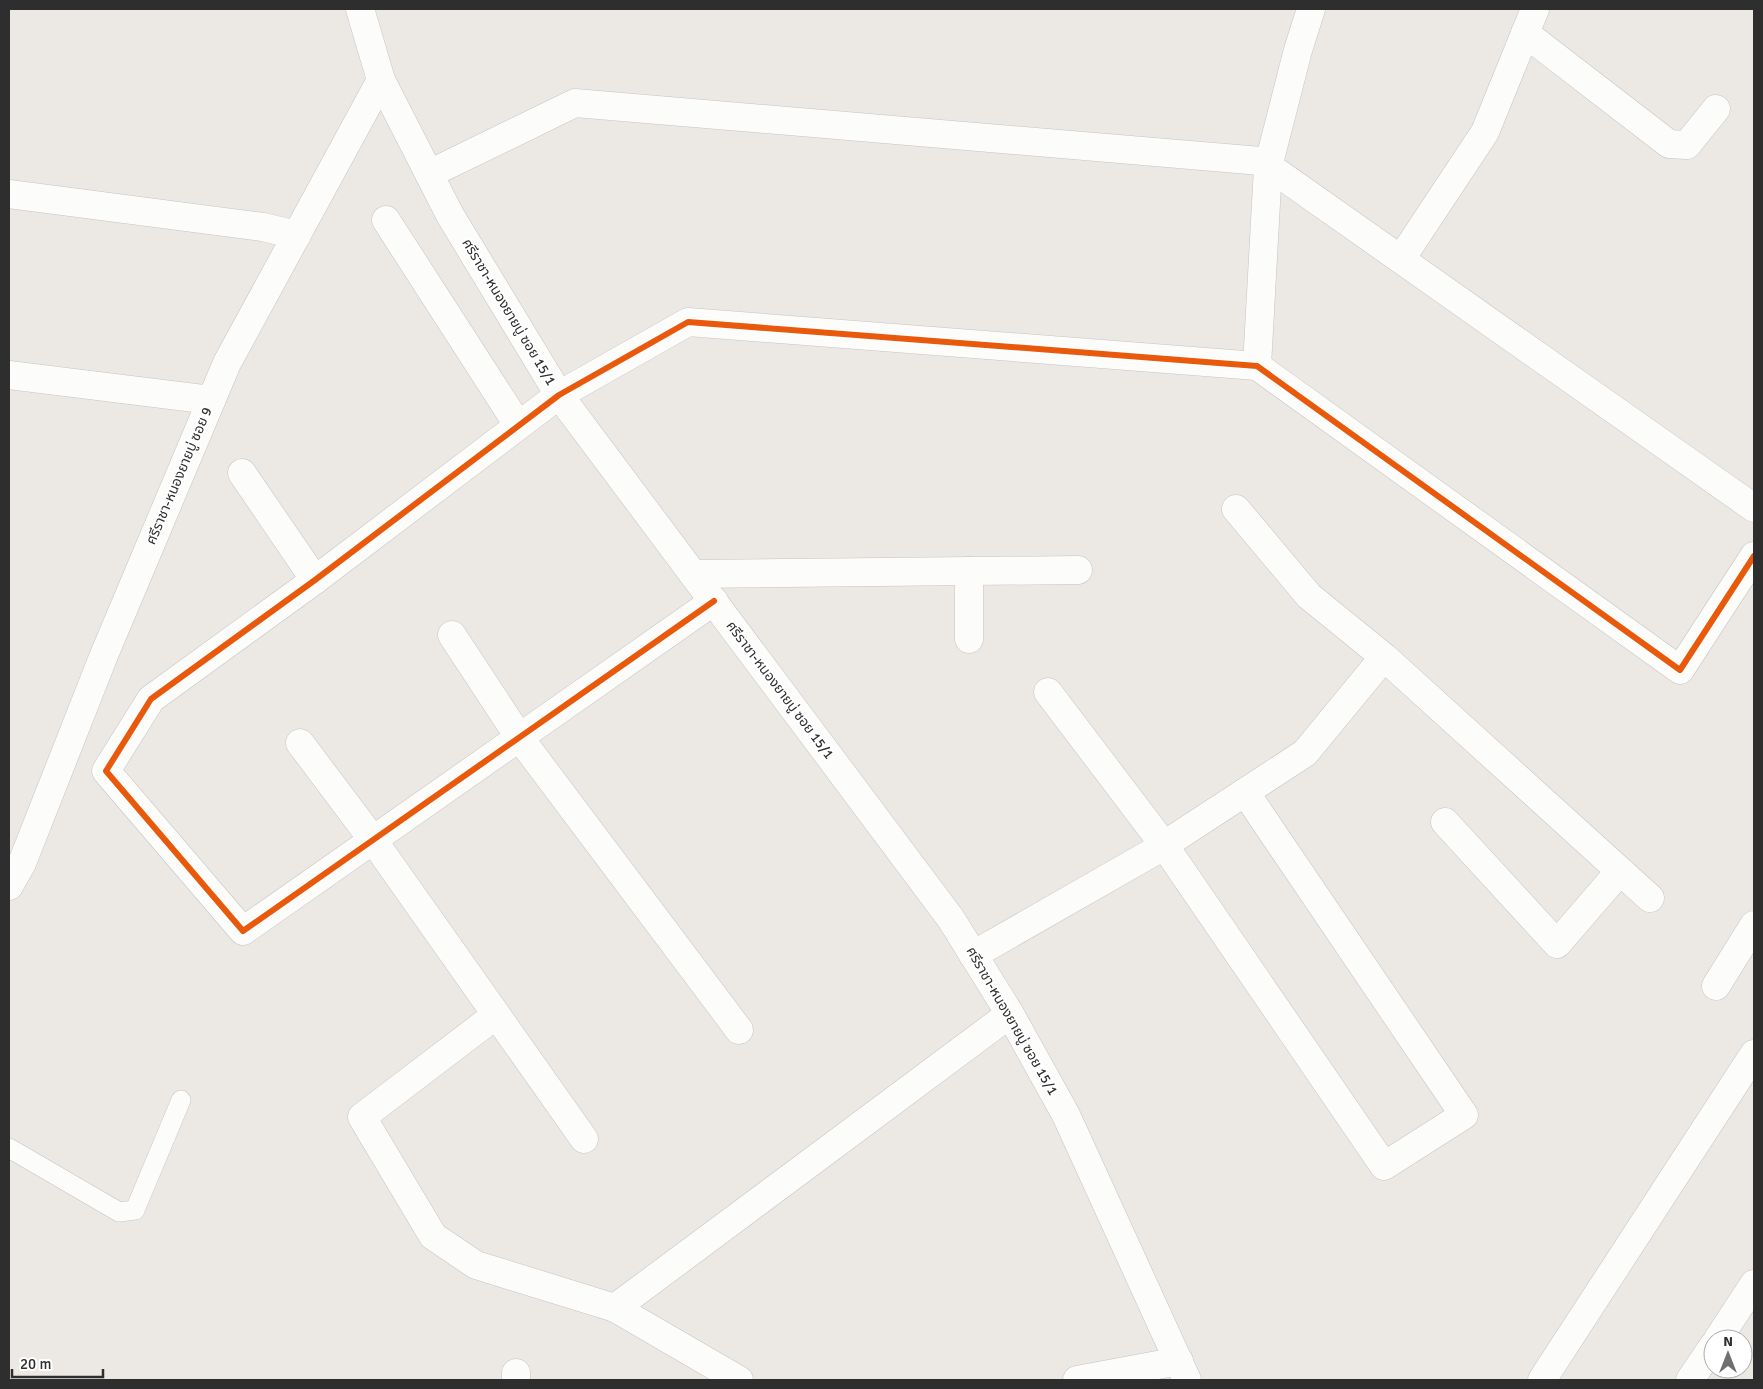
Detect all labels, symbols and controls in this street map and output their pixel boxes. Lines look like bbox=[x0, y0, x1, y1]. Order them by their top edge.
street label: ศรีราชา-หนองยายบู่ ซอย 15/1 bbox=[458, 235, 560, 389]
street label: ศรีราชา-หนองยายบู่ ซอย 9 bbox=[142, 405, 216, 547]
street label: ศรีราชา-หนองยายบู่ ซอย 15/1 bbox=[723, 618, 837, 762]
street label: ศรีราชา-หนองยายบู่ ซอย 15/1 bbox=[963, 944, 1061, 1098]
north arrow bbox=[1703, 1329, 1753, 1379]
text: N bbox=[1723, 1333, 1733, 1350]
scale bar bbox=[12, 1346, 104, 1378]
text: 20 m bbox=[20, 1355, 51, 1373]

